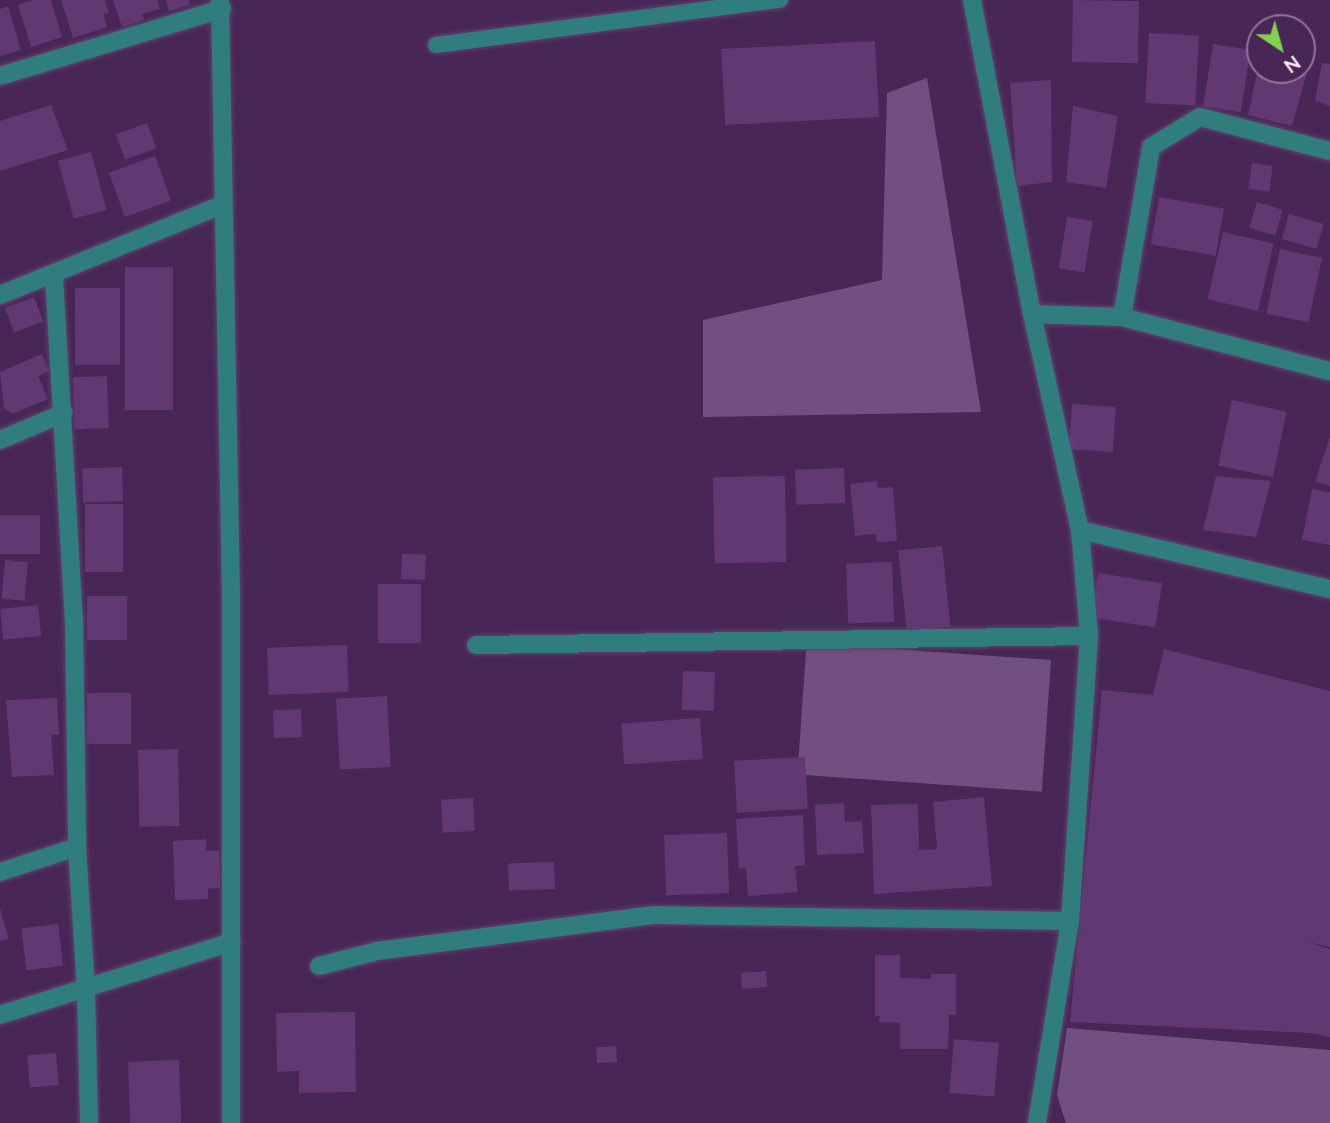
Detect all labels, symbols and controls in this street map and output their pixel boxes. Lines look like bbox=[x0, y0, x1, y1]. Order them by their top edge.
north arrow bbox=[1246, 14, 1316, 84]
text: N bbox=[1279, 50, 1305, 78]

